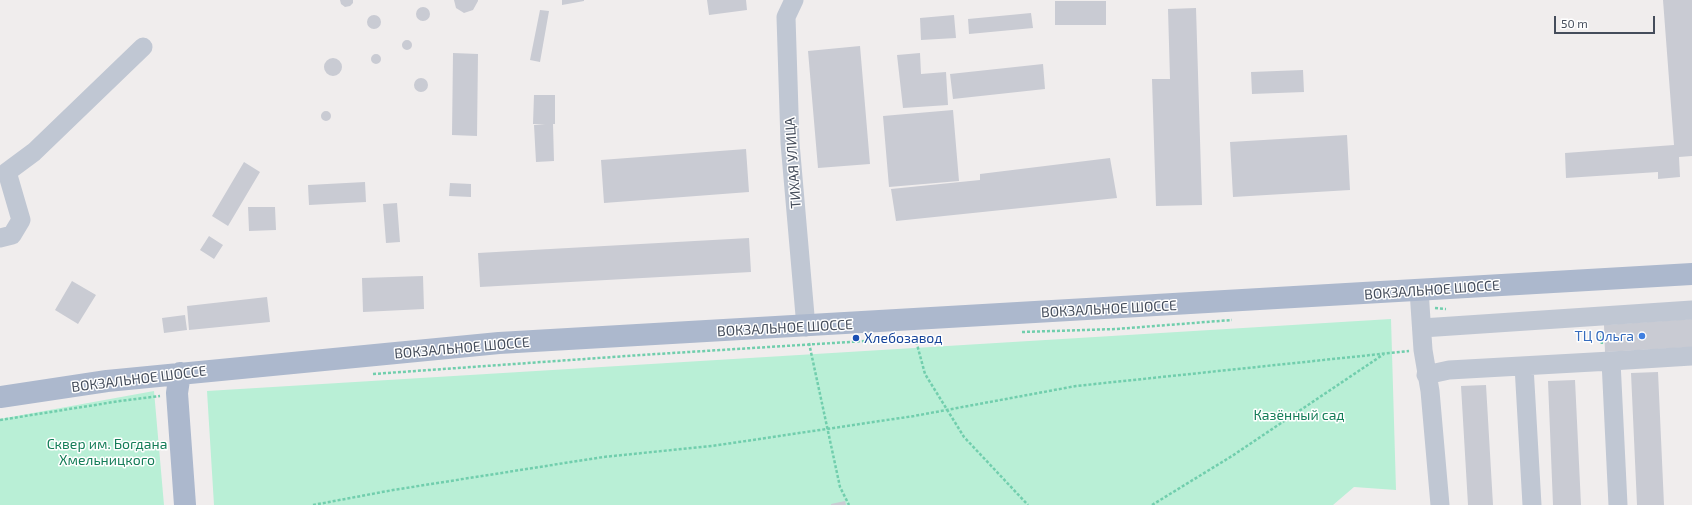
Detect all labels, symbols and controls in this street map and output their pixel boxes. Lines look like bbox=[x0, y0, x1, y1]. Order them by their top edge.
scale bar bbox=[1556, 8, 1657, 34]
text: 50 m bbox=[1561, 16, 1588, 30]
street label: ТИХАЯ УЛИЦА bbox=[781, 117, 805, 209]
street label: ВОКЗАЛЬНОЕ ШОССЕ bbox=[1364, 277, 1500, 303]
street label: ВОКЗАЛЬНОЕ ШОССЕ bbox=[1041, 297, 1177, 321]
street label: ВОКЗАЛЬНОЕ ШОССЕ bbox=[717, 316, 853, 340]
place label: ТЦ Ольга bbox=[1575, 328, 1634, 344]
place label: Хлебозавод bbox=[864, 330, 942, 346]
marker: ТЦ Ольга bbox=[1637, 331, 1647, 341]
marker: Хлебозавод bbox=[851, 333, 861, 343]
street label: ВОКЗАЛЬНОЕ ШОССЕ bbox=[394, 334, 530, 362]
street label: ВОКЗАЛЬНОЕ ШОССЕ bbox=[71, 362, 207, 396]
park label: Казённый сад bbox=[1253, 407, 1345, 423]
park label: Сквер им. Богдана Хмельницкого bbox=[47, 436, 167, 468]

